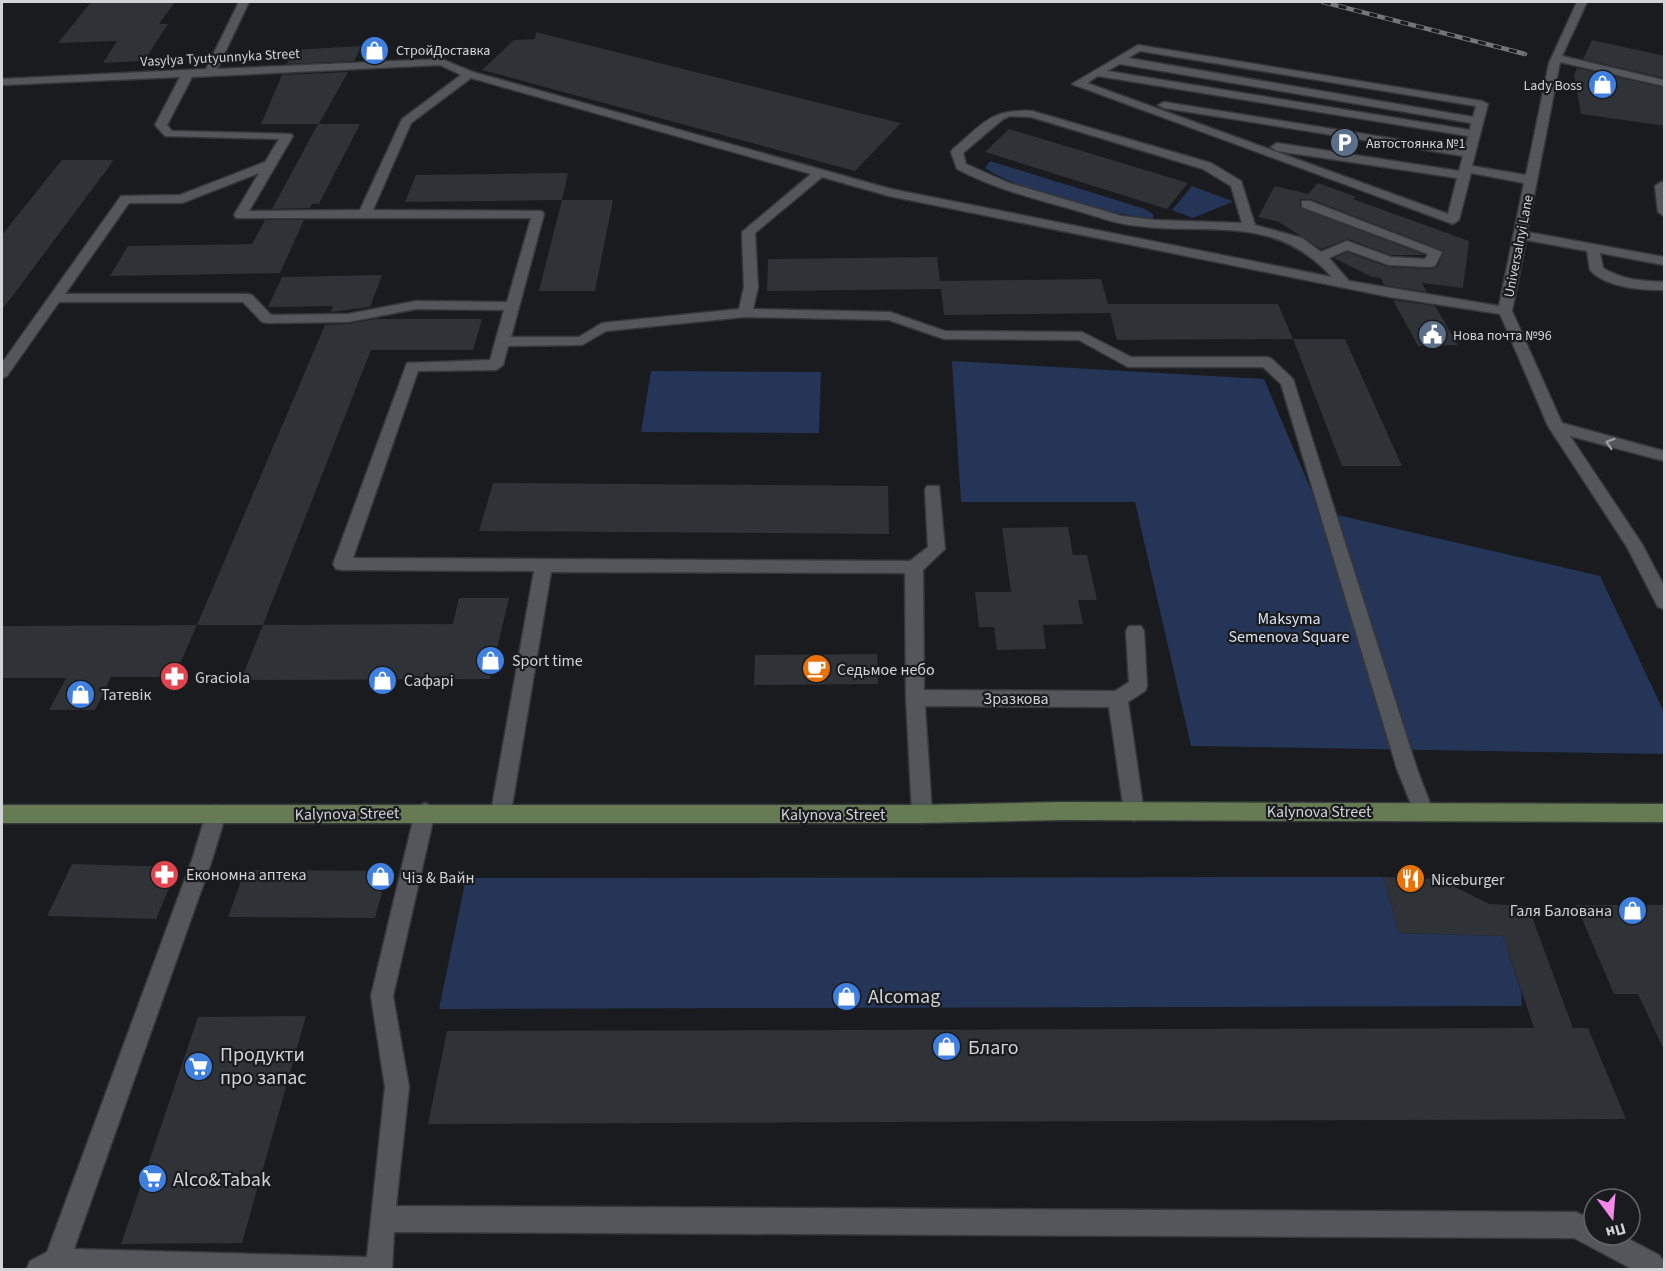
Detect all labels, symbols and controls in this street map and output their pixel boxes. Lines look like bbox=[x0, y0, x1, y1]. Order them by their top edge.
shop icon: СтройДоставка bbox=[359, 34, 391, 66]
place label: СтройДоставка bbox=[396, 41, 490, 61]
street label: Vasylya Tyutyunnyka Street bbox=[140, 44, 301, 72]
shop icon: Lady Boss bbox=[1587, 69, 1619, 101]
place label: Lady Boss bbox=[1524, 76, 1582, 96]
parking icon: Автостоянка №1 bbox=[1329, 127, 1361, 159]
place label: Автостоянка №1 bbox=[1366, 134, 1465, 154]
street label: Universalnyi Lane bbox=[1499, 193, 1539, 299]
public building icon: Нова почта №96 bbox=[1416, 319, 1448, 351]
place label: Нова почта №96 bbox=[1453, 326, 1552, 346]
one-way arrow bbox=[1605, 438, 1616, 450]
park label: Maksyma Semenova Square bbox=[1229, 608, 1350, 648]
shop icon: Sport time bbox=[475, 644, 507, 676]
place label: Sport time bbox=[512, 650, 583, 672]
cafe icon: Седьмое небо bbox=[800, 653, 832, 685]
place label: Седьмое небо bbox=[837, 659, 935, 681]
pharmacy icon: Graciola bbox=[158, 661, 190, 693]
shop icon: Сафарі bbox=[367, 664, 399, 696]
place label: Graciola bbox=[195, 667, 250, 689]
place label: Сафарі bbox=[404, 670, 454, 692]
shop icon: Татевік bbox=[64, 678, 96, 710]
place label: Татевік bbox=[101, 684, 151, 706]
street label: Зразкова bbox=[983, 688, 1049, 710]
street label: Kalynova Street bbox=[1267, 801, 1372, 823]
street label: Kalynova Street bbox=[294, 802, 400, 826]
street label: Kalynova Street bbox=[781, 804, 886, 826]
pharmacy icon: Економна аптека bbox=[149, 858, 181, 890]
shop icon: Чіз & Вайн bbox=[365, 861, 397, 893]
restaurant icon: Niceburger bbox=[1394, 863, 1426, 895]
place label: Економна аптека bbox=[186, 864, 307, 886]
place label: Чіз & Вайн bbox=[402, 867, 474, 889]
place label: Niceburger bbox=[1431, 869, 1505, 891]
shop icon: Галя Балована bbox=[1617, 894, 1649, 926]
place label: Галя Балована bbox=[1510, 900, 1612, 922]
shop icon: Alcomag bbox=[831, 980, 863, 1012]
place label: Alcomag bbox=[868, 983, 940, 1011]
shop icon: Благо bbox=[931, 1031, 963, 1063]
place label: Благо bbox=[968, 1034, 1019, 1062]
place label: Продукти про запас bbox=[220, 1041, 306, 1092]
supermarket icon: Продукти про запас bbox=[183, 1050, 215, 1082]
supermarket icon: Alco&Tabak bbox=[136, 1163, 168, 1195]
place label: Alco&Tabak bbox=[173, 1166, 271, 1194]
north arrow bbox=[1582, 1187, 1642, 1247]
text: Пн bbox=[1603, 1217, 1628, 1244]

